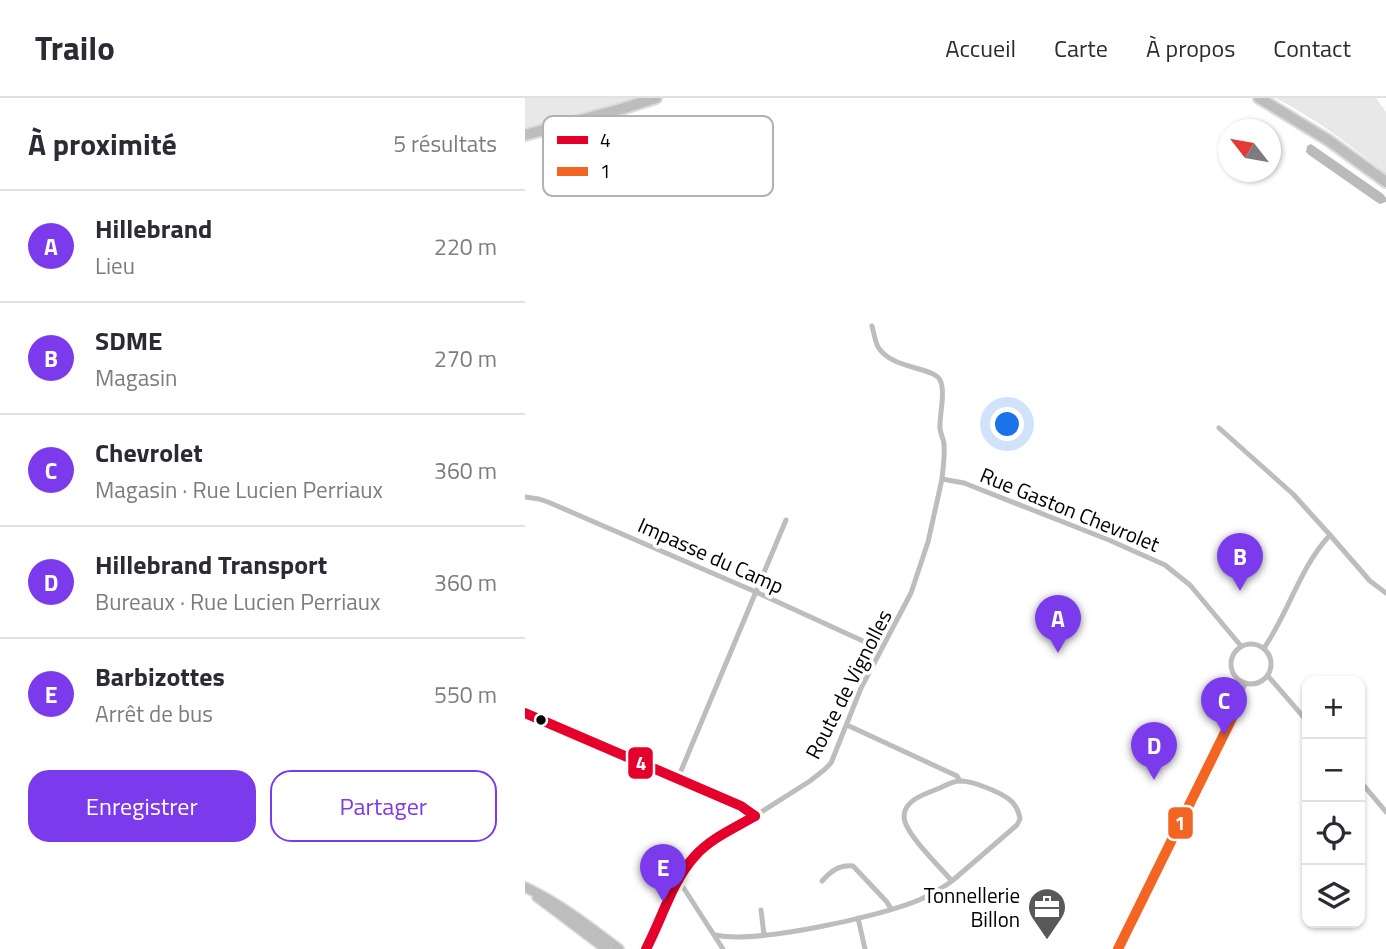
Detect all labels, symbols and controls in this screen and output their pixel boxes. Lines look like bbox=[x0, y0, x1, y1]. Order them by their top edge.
text: Trailo bbox=[35, 23, 115, 73]
text: Accueil bbox=[945, 30, 1016, 66]
text: Carte bbox=[1054, 30, 1108, 66]
text: À propos bbox=[1146, 30, 1235, 66]
text: Contact bbox=[1273, 30, 1351, 66]
legend bbox=[543, 116, 773, 196]
north arrow bbox=[1218, 119, 1281, 182]
text: À proximité bbox=[28, 121, 177, 167]
text: 4 bbox=[600, 125, 611, 154]
text: 5 résultats bbox=[393, 126, 497, 161]
text: 1 bbox=[600, 156, 611, 185]
text: Hillebrand bbox=[95, 209, 212, 248]
text: A bbox=[44, 229, 58, 264]
text: 220 m bbox=[434, 229, 497, 264]
text: Lieu bbox=[95, 248, 135, 283]
text: SDME bbox=[95, 321, 162, 360]
text: B bbox=[44, 341, 58, 376]
text: 270 m bbox=[434, 341, 497, 376]
text: Magasin bbox=[95, 360, 177, 395]
your location bbox=[990, 407, 1024, 441]
text: Chevrolet bbox=[95, 433, 203, 472]
text: C bbox=[45, 453, 57, 488]
text: 360 m bbox=[434, 453, 497, 488]
street label: Rue Gaston Chevrolet bbox=[975, 458, 1165, 560]
text: Magasin · Rue Lucien Perriaux bbox=[95, 472, 383, 507]
street label: Impasse du Camp bbox=[633, 509, 789, 601]
pin: B bbox=[1217, 533, 1263, 591]
text: Hillebrand Transport bbox=[95, 545, 327, 584]
text: D bbox=[44, 565, 58, 600]
text: 360 m bbox=[434, 565, 497, 600]
text: Bureaux · Rue Lucien Perriaux bbox=[95, 584, 380, 619]
pin: A bbox=[1035, 595, 1081, 653]
street label: Route de Vignolles bbox=[797, 604, 899, 764]
text: Barbizottes bbox=[95, 657, 225, 696]
map controls bbox=[1302, 676, 1365, 928]
button: + bbox=[1302, 676, 1365, 739]
text: E bbox=[45, 677, 57, 712]
text: 550 m bbox=[434, 677, 497, 712]
pin: C bbox=[1201, 677, 1247, 735]
text: Arrêt de bus bbox=[95, 696, 213, 731]
unlabelled marker bbox=[534, 713, 548, 727]
pin: D bbox=[1131, 722, 1177, 780]
button: − bbox=[1302, 739, 1365, 802]
line badge: 4 bbox=[627, 746, 654, 780]
text: 4 bbox=[636, 748, 646, 777]
button: Enregistrer bbox=[28, 770, 256, 842]
button: Partager bbox=[270, 770, 497, 842]
button: locate bbox=[1302, 802, 1365, 865]
line badge: 1 bbox=[1167, 806, 1194, 840]
text: 1 bbox=[1175, 808, 1185, 837]
pin: E bbox=[640, 844, 686, 902]
button: layers bbox=[1302, 865, 1365, 928]
place label: Tonnellerie Billon bbox=[924, 879, 1020, 935]
office icon: Tonnellerie Billon bbox=[1026, 886, 1068, 941]

